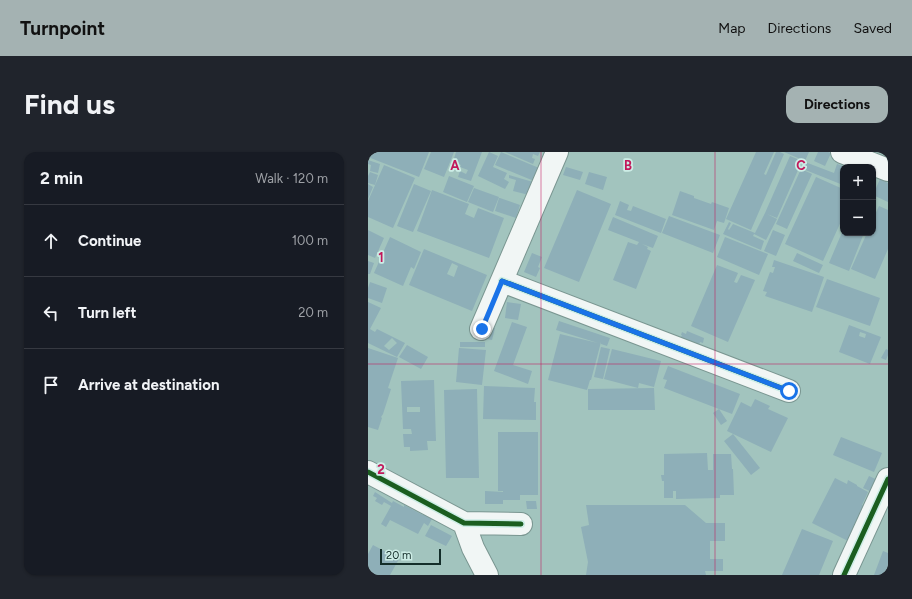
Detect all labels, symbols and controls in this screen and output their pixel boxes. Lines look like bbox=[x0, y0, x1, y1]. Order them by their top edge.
text: Turnpoint bbox=[20, 17, 105, 40]
text: Map bbox=[718, 20, 746, 37]
text: Directions bbox=[768, 20, 831, 37]
text: Saved bbox=[853, 20, 892, 37]
button: Directions bbox=[786, 86, 888, 123]
text: Find us bbox=[24, 87, 115, 121]
text: A bbox=[450, 158, 460, 173]
text: B bbox=[624, 158, 632, 173]
text: C bbox=[796, 158, 806, 173]
map controls bbox=[840, 164, 876, 236]
button: + bbox=[840, 164, 876, 200]
text: 2 min bbox=[40, 168, 83, 188]
text: Walk · 120 m bbox=[255, 171, 328, 186]
button: − bbox=[840, 200, 876, 236]
icon: ahead bbox=[40, 230, 62, 252]
text: Continue bbox=[78, 232, 141, 250]
text: 100 m bbox=[292, 233, 328, 248]
text: 1 bbox=[378, 250, 384, 265]
icon: left bbox=[40, 302, 62, 324]
text: Turn left bbox=[78, 304, 136, 322]
text: 20 m bbox=[298, 305, 328, 320]
route end bbox=[473, 320, 491, 338]
icon: arrive bbox=[40, 374, 62, 396]
text: Arrive at destination bbox=[78, 376, 219, 394]
route start bbox=[780, 382, 798, 400]
text: 2 bbox=[377, 462, 385, 477]
scale bar bbox=[380, 547, 441, 566]
text: 20 m bbox=[386, 549, 411, 562]

